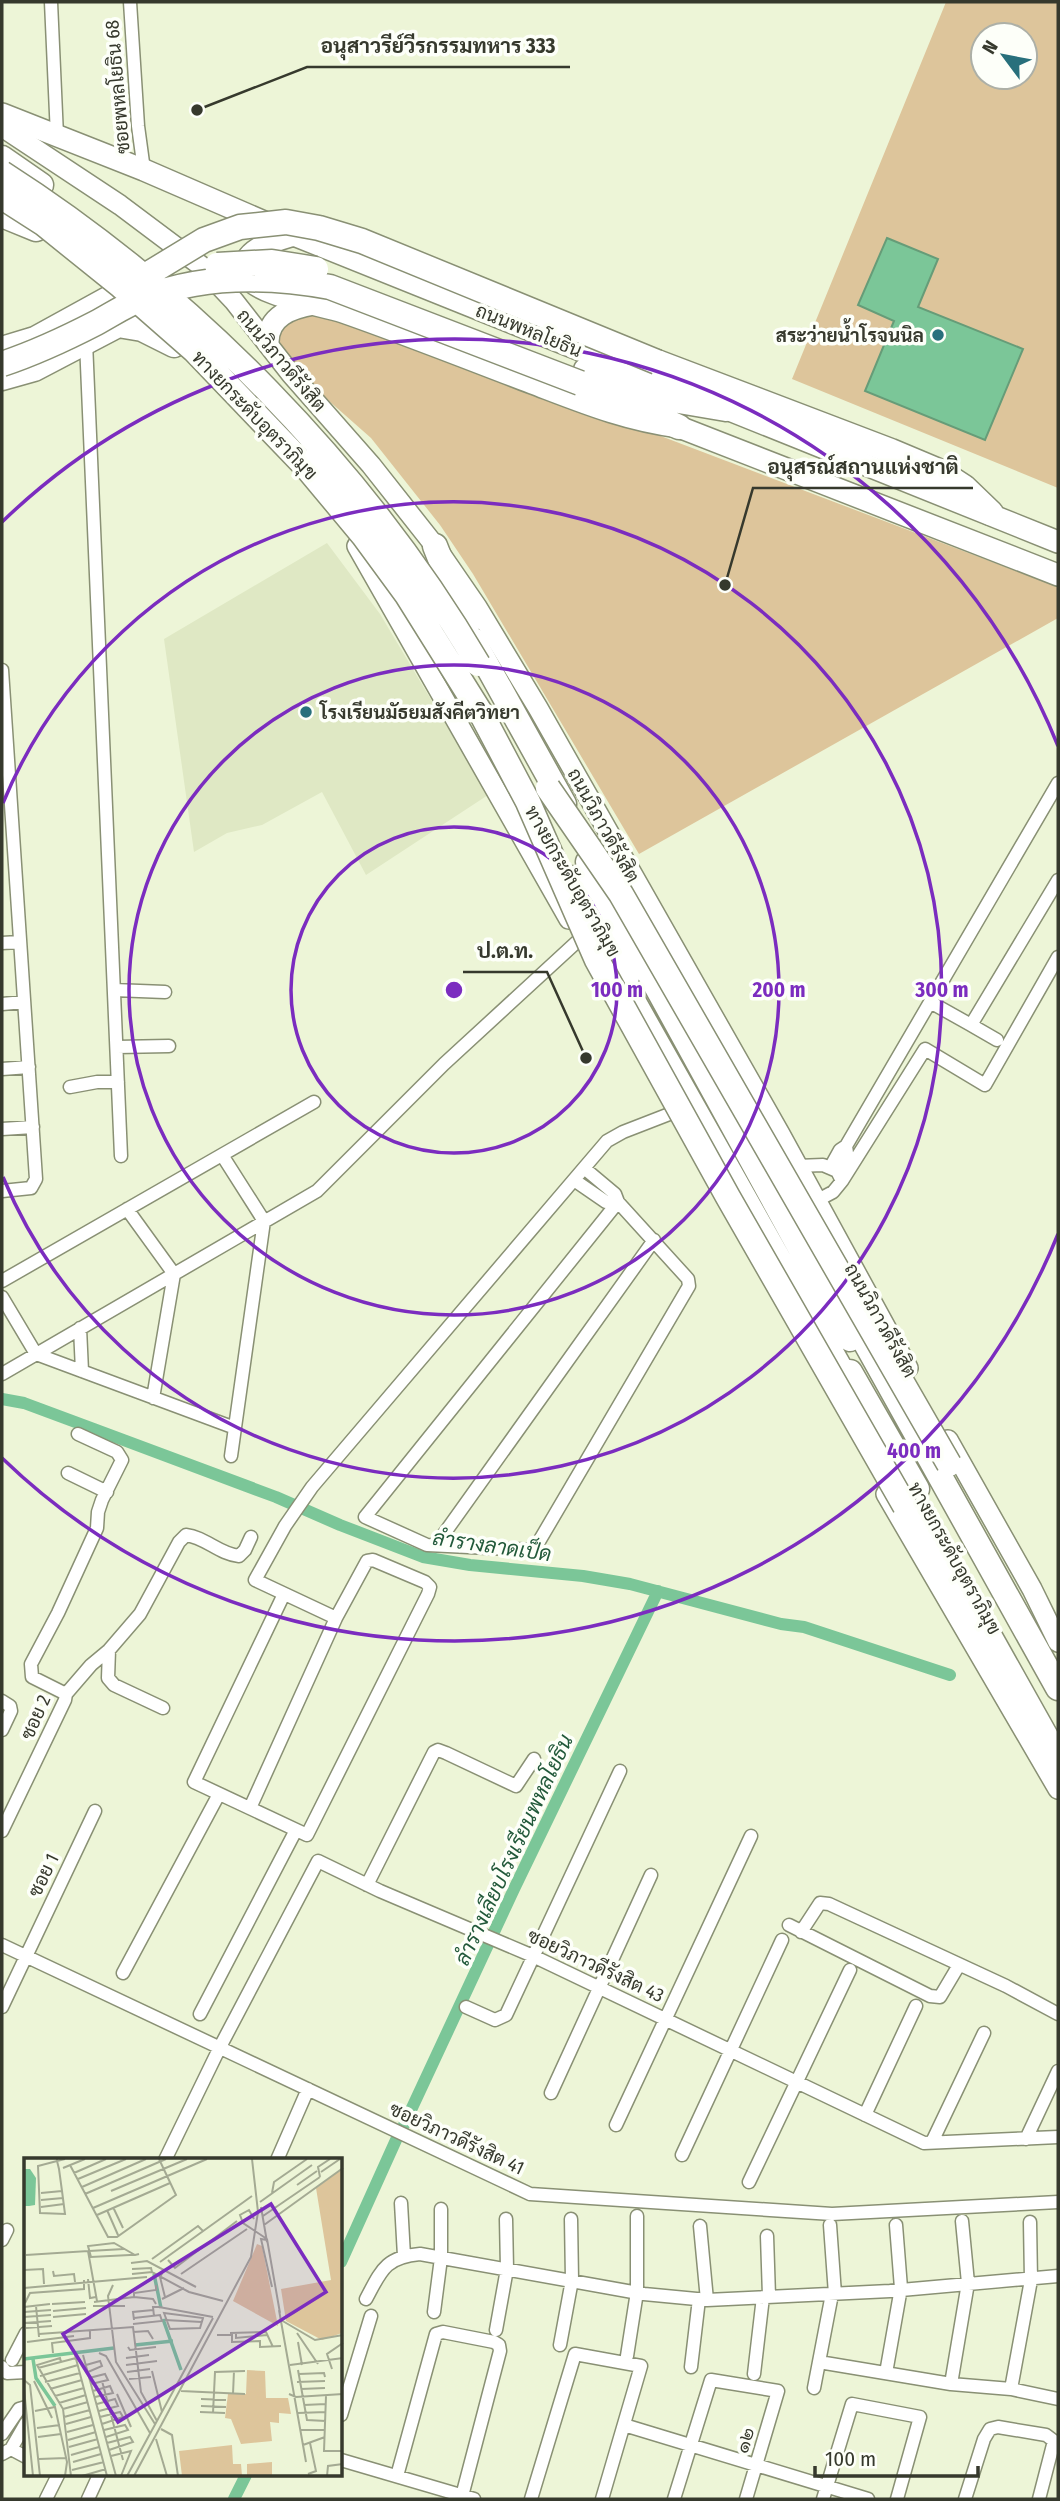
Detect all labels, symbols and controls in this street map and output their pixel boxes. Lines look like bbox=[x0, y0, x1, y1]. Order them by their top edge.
street label: ซอยพหลโยธิน 68 bbox=[99, 19, 135, 155]
north arrow bbox=[969, 21, 1039, 91]
callout: อนุสาวรีย์วีรกรรมทหาร 333 bbox=[307, 25, 570, 67]
text: อนุสาวรีย์วีรกรรมทหาร 333 bbox=[320, 33, 556, 61]
text: N bbox=[977, 36, 1003, 58]
street label: ถนนพหลโยธิน bbox=[472, 298, 586, 362]
street label: ถนนวิภาวดีรังสิต bbox=[232, 304, 332, 416]
place label: สระว่ายน้ำโรจนนิล bbox=[775, 318, 924, 347]
marker: สระว่ายน้ำโรจนนิล bbox=[930, 327, 946, 343]
street label: ทางยกระดับอุตราภิมุข bbox=[186, 346, 322, 485]
callout: อนุสรณ์สถานแห่งชาติ bbox=[753, 446, 973, 488]
text: อนุสรณ์สถานแห่งชาติ bbox=[767, 454, 959, 482]
place label: โรงเรียนมัธยมสังคีตวิทยา bbox=[319, 700, 520, 724]
marker: โรงเรียนมัธยมสังคีตวิทยา bbox=[298, 704, 314, 720]
street label: ถนนวิภาวดีรังสิต bbox=[563, 764, 645, 886]
street label: ทางยกระดับอุตราภิมุข bbox=[519, 802, 625, 961]
callout: ป.ต.ท. bbox=[463, 930, 547, 972]
text: ป.ต.ท. bbox=[477, 938, 533, 964]
text: 100 m bbox=[591, 977, 643, 1003]
text: 200 m bbox=[751, 977, 806, 1003]
text: 300 m bbox=[914, 977, 969, 1003]
centre of rings bbox=[442, 978, 466, 1002]
street label: ถนนวิภาวดีรังสิต bbox=[840, 1259, 922, 1381]
text: 400 m bbox=[887, 1438, 941, 1464]
street label: ทางยกระดับอุตราภิมุข bbox=[902, 1478, 1006, 1639]
water label: ลำรางลาดเป็ด bbox=[431, 1522, 554, 1567]
street label: ซอย 2 bbox=[15, 1691, 55, 1743]
water label: ลำรางเลียบโรงเรียนพหลโยธิน bbox=[449, 1730, 579, 1970]
street label: ซอย 1 bbox=[23, 1850, 64, 1901]
street label: ซอยวิภาวดีรังสิต 43 bbox=[524, 1923, 668, 2007]
street label: ซอยวิภาวดีรังสิต 41 bbox=[386, 2096, 528, 2180]
inset map bbox=[24, 2158, 343, 2476]
street label: ๑๒ bbox=[730, 2424, 759, 2456]
scale bar bbox=[815, 2434, 978, 2478]
text: 100 m bbox=[825, 2446, 876, 2472]

